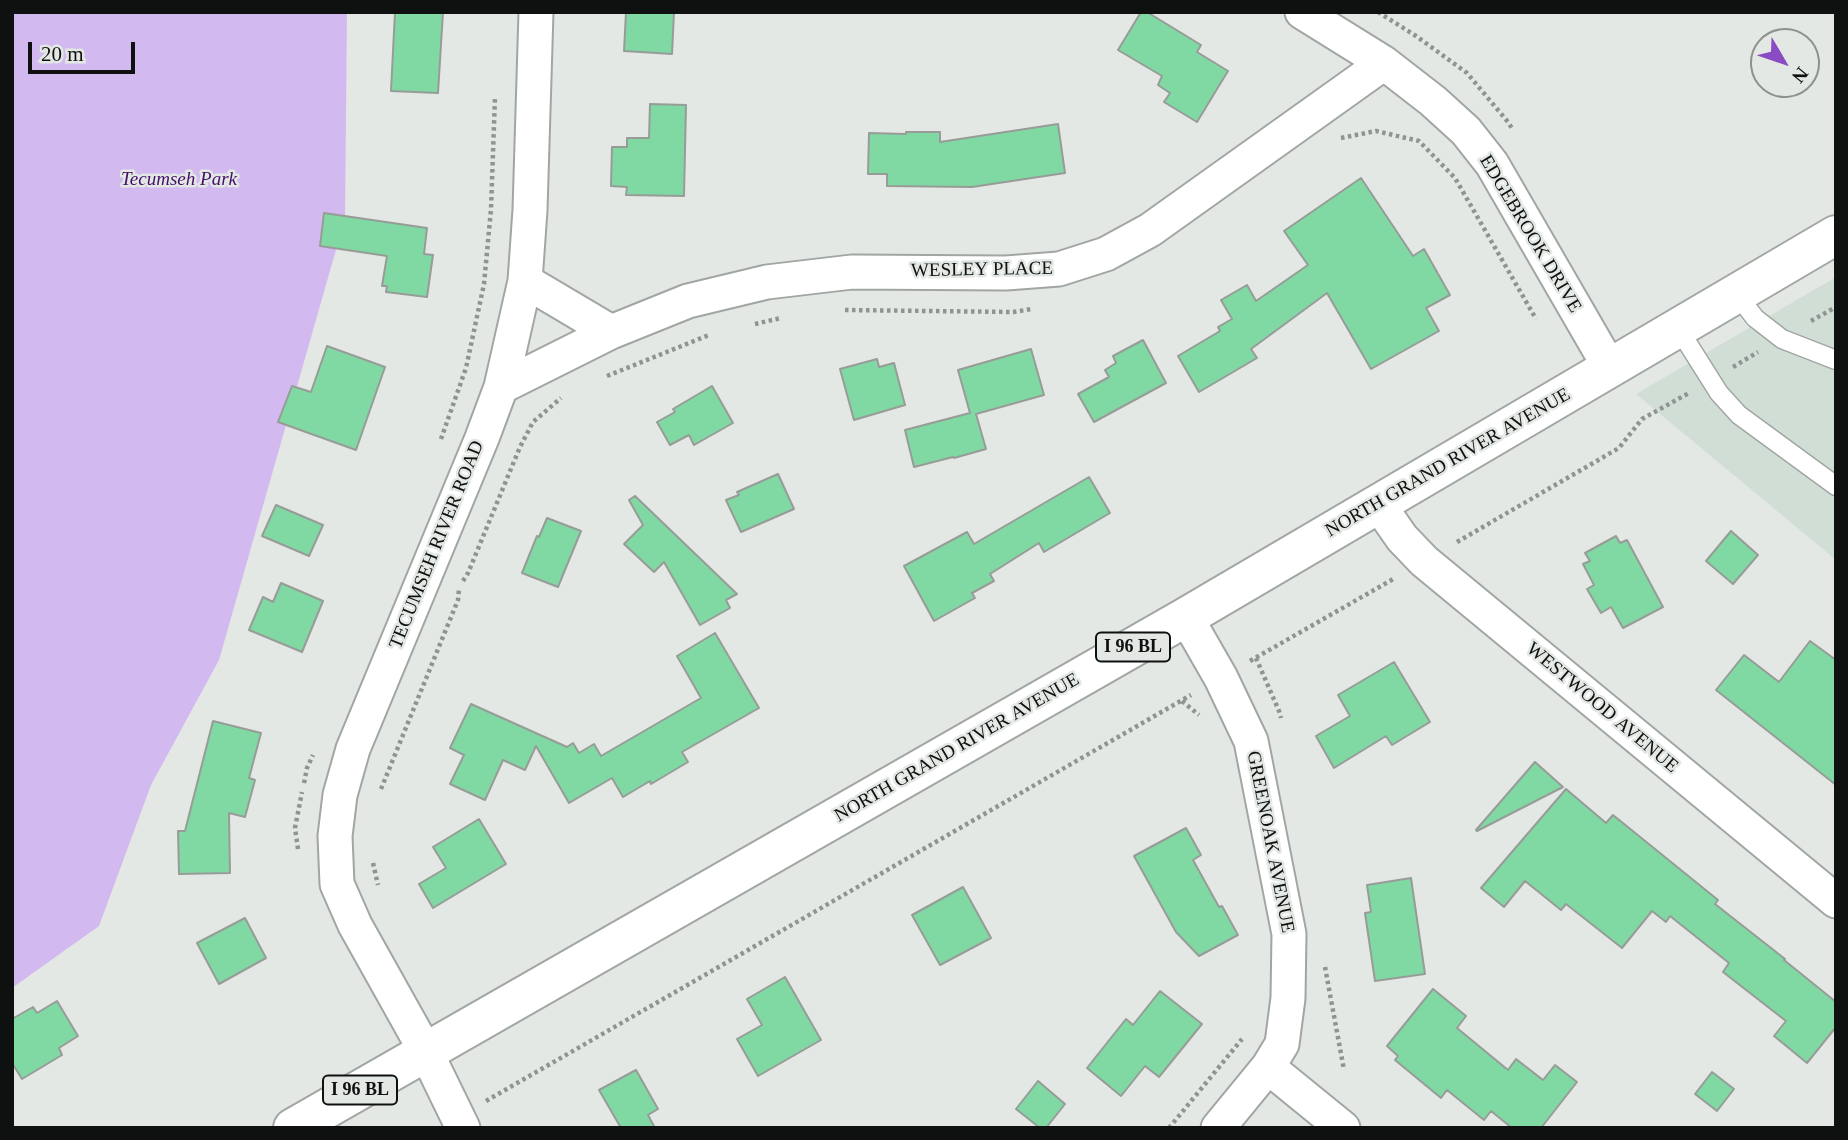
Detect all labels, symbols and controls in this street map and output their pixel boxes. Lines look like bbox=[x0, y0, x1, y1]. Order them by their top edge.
scale bar bbox=[32, 28, 138, 72]
north arrow bbox=[1750, 28, 1820, 98]
text: 20 m bbox=[41, 42, 84, 66]
text: N bbox=[1788, 63, 1813, 87]
street label: EDGEBROOK DRIVE bbox=[1474, 151, 1586, 317]
park label: Tecumseh Park bbox=[121, 169, 237, 191]
street label: WESLEY PLACE bbox=[911, 257, 1053, 283]
street label: NORTH GRAND RIVER AVENUE bbox=[1322, 383, 1574, 543]
street label: TECUMSEH RIVER ROAD bbox=[385, 437, 489, 653]
road number: I 96 BL bbox=[1096, 632, 1170, 662]
street label: WESTWOOD AVENUE bbox=[1521, 638, 1683, 778]
street label: NORTH GRAND RIVER AVENUE bbox=[831, 668, 1083, 828]
street label: GREENOAK AVENUE bbox=[1241, 749, 1299, 935]
road number: I 96 BL bbox=[323, 1076, 397, 1105]

